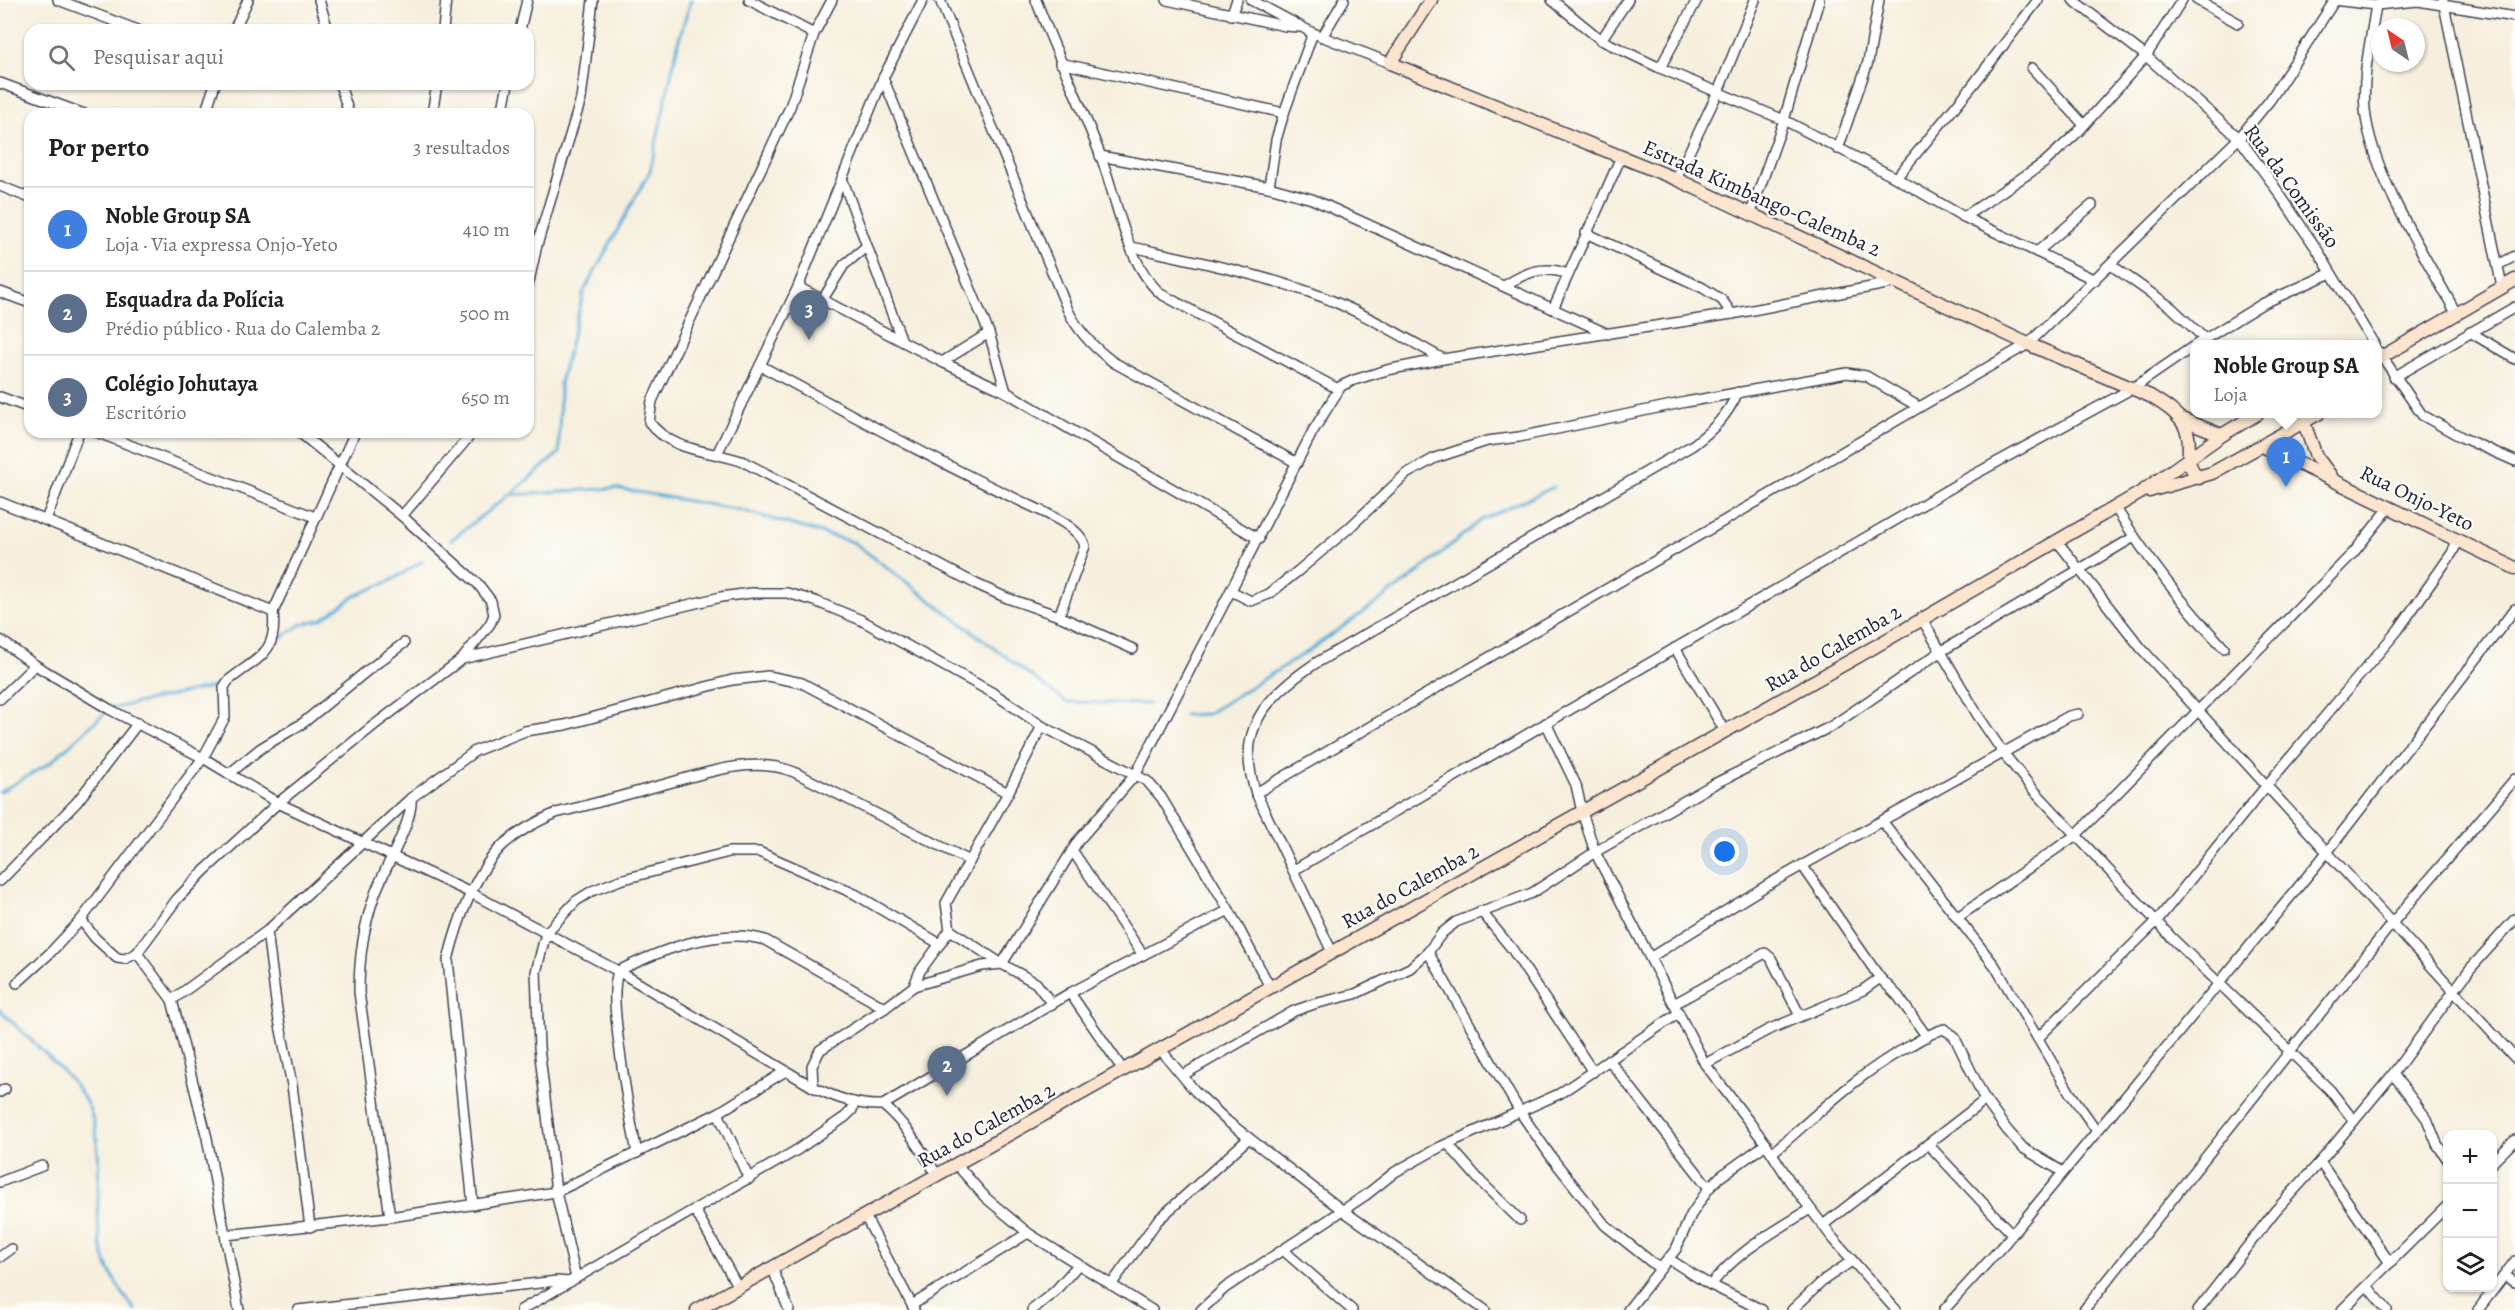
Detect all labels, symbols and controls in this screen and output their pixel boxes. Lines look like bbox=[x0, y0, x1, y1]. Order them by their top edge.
north arrow bbox=[2371, 18, 2425, 72]
search box bbox=[24, 24, 534, 90]
icon: search bbox=[45, 41, 78, 74]
text: Pesquisar aqui bbox=[93, 42, 224, 72]
street label: Rua da Comissão bbox=[2238, 119, 2346, 253]
text: Por perto bbox=[48, 130, 149, 165]
street label: Estrada Kimbango-Calemba 2 bbox=[1639, 133, 1885, 263]
text: 3 resultados bbox=[413, 134, 510, 161]
text: Noble Group SA bbox=[105, 201, 250, 231]
text: 1 bbox=[64, 216, 71, 243]
text: 410 m bbox=[463, 216, 510, 243]
text: Loja · Via expressa Onjo-Yeto bbox=[105, 231, 338, 258]
text: Esquadra da Polícia bbox=[105, 285, 284, 315]
pin: 3 bbox=[790, 290, 828, 340]
text: 2 bbox=[63, 300, 72, 327]
text: 500 m bbox=[459, 300, 510, 327]
text: Prédio público · Rua do Calemba 2 bbox=[105, 315, 380, 342]
popup bbox=[2190, 340, 2382, 418]
text: Noble Group SA bbox=[2213, 351, 2359, 381]
text: Colégio Johutaya bbox=[105, 369, 258, 399]
text: Loja bbox=[2213, 381, 2248, 408]
text: 3 bbox=[63, 384, 72, 411]
text: 650 m bbox=[461, 384, 510, 411]
text: Escritório bbox=[105, 399, 186, 426]
pin: 1 bbox=[2266, 438, 2306, 487]
street label: Rua Onjo-Yeto bbox=[2355, 458, 2479, 538]
street label: Rua do Calemba 2 bbox=[1760, 598, 1906, 698]
street label: Rua do Calemba 2 bbox=[1336, 837, 1484, 935]
your location bbox=[1710, 837, 1739, 866]
pin: 2 bbox=[928, 1046, 966, 1096]
street label: Rua do Calemba 2 bbox=[912, 1076, 1060, 1174]
map controls bbox=[2443, 1130, 2497, 1292]
button: + bbox=[2443, 1130, 2497, 1184]
button: − bbox=[2443, 1184, 2497, 1238]
button: layers bbox=[2443, 1238, 2497, 1292]

